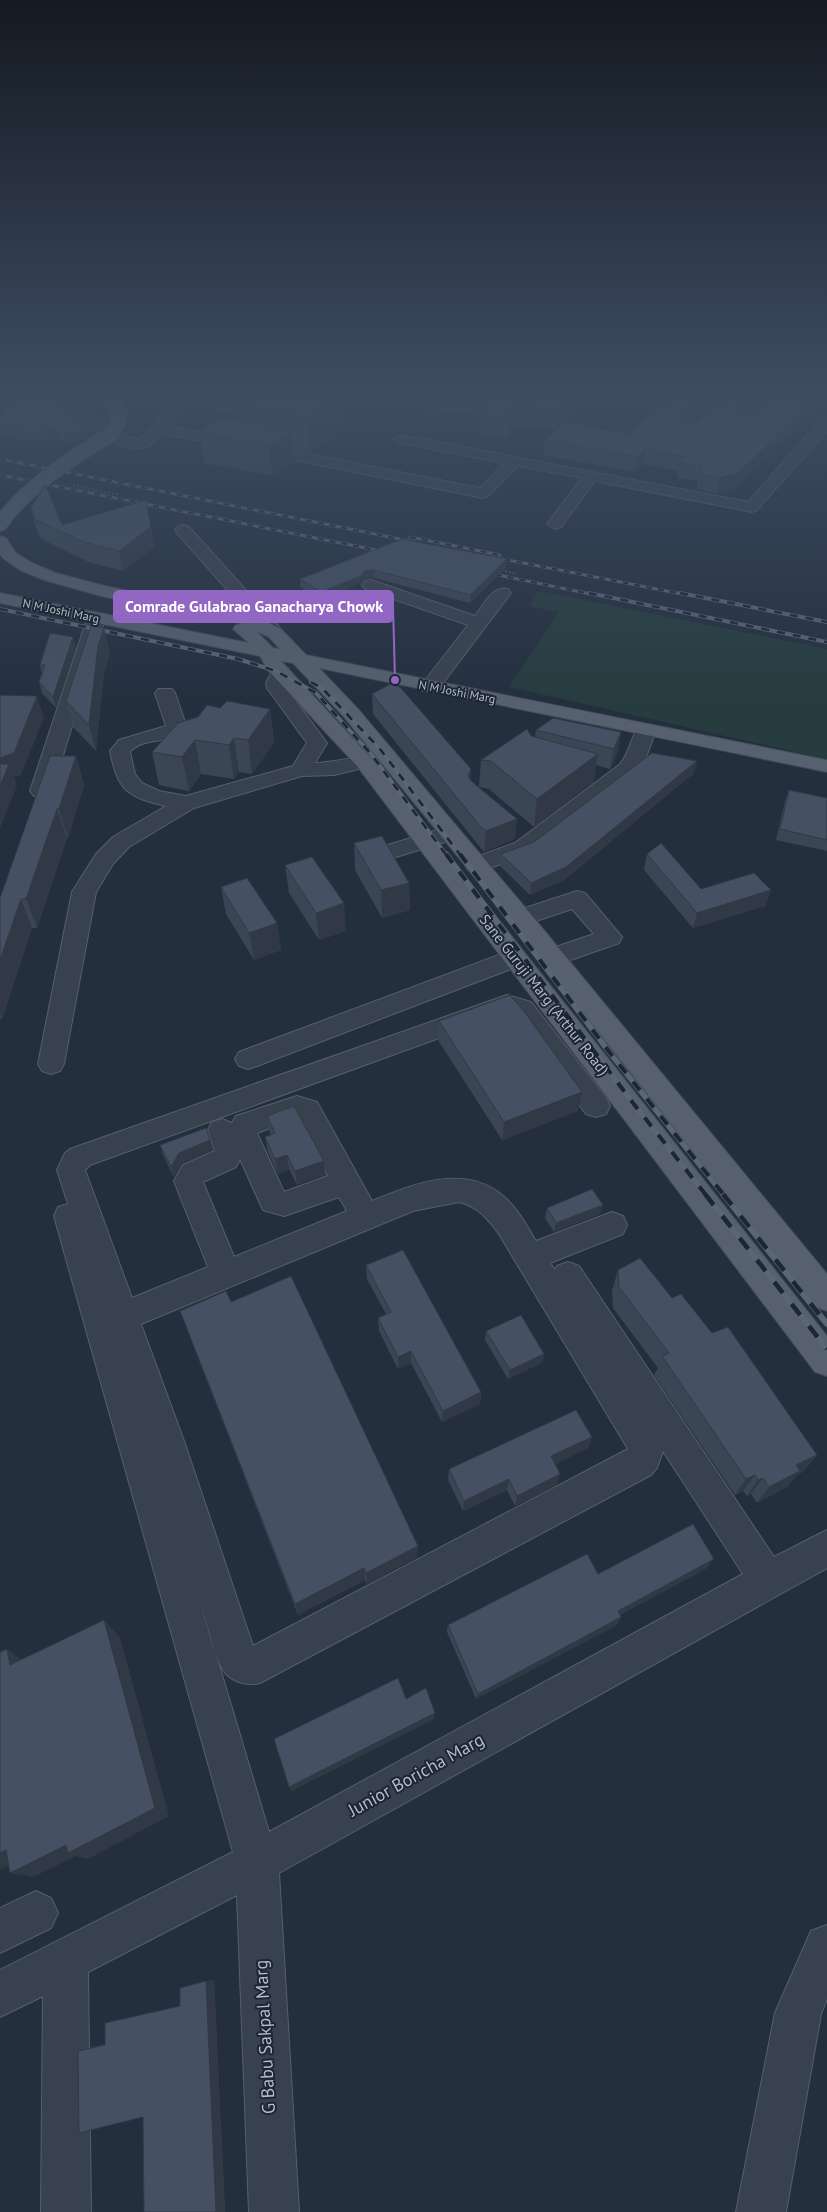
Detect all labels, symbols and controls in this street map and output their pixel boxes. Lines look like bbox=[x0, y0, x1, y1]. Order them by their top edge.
callout: Comrade Gulabrao Ganacharya Chowk bbox=[114, 591, 393, 622]
street label: N M Joshi Marg bbox=[21, 595, 101, 626]
text: Comrade Gulabrao Ganacharya Chowk bbox=[125, 596, 383, 616]
street label: N M Joshi Marg bbox=[417, 677, 497, 706]
street label: Sane Guruji Marg (Arthur Road) bbox=[476, 910, 613, 1079]
street label: Junior Boricha Marg bbox=[343, 1728, 488, 1822]
street label: G Babu Sakpal Marg bbox=[249, 1959, 280, 2115]

